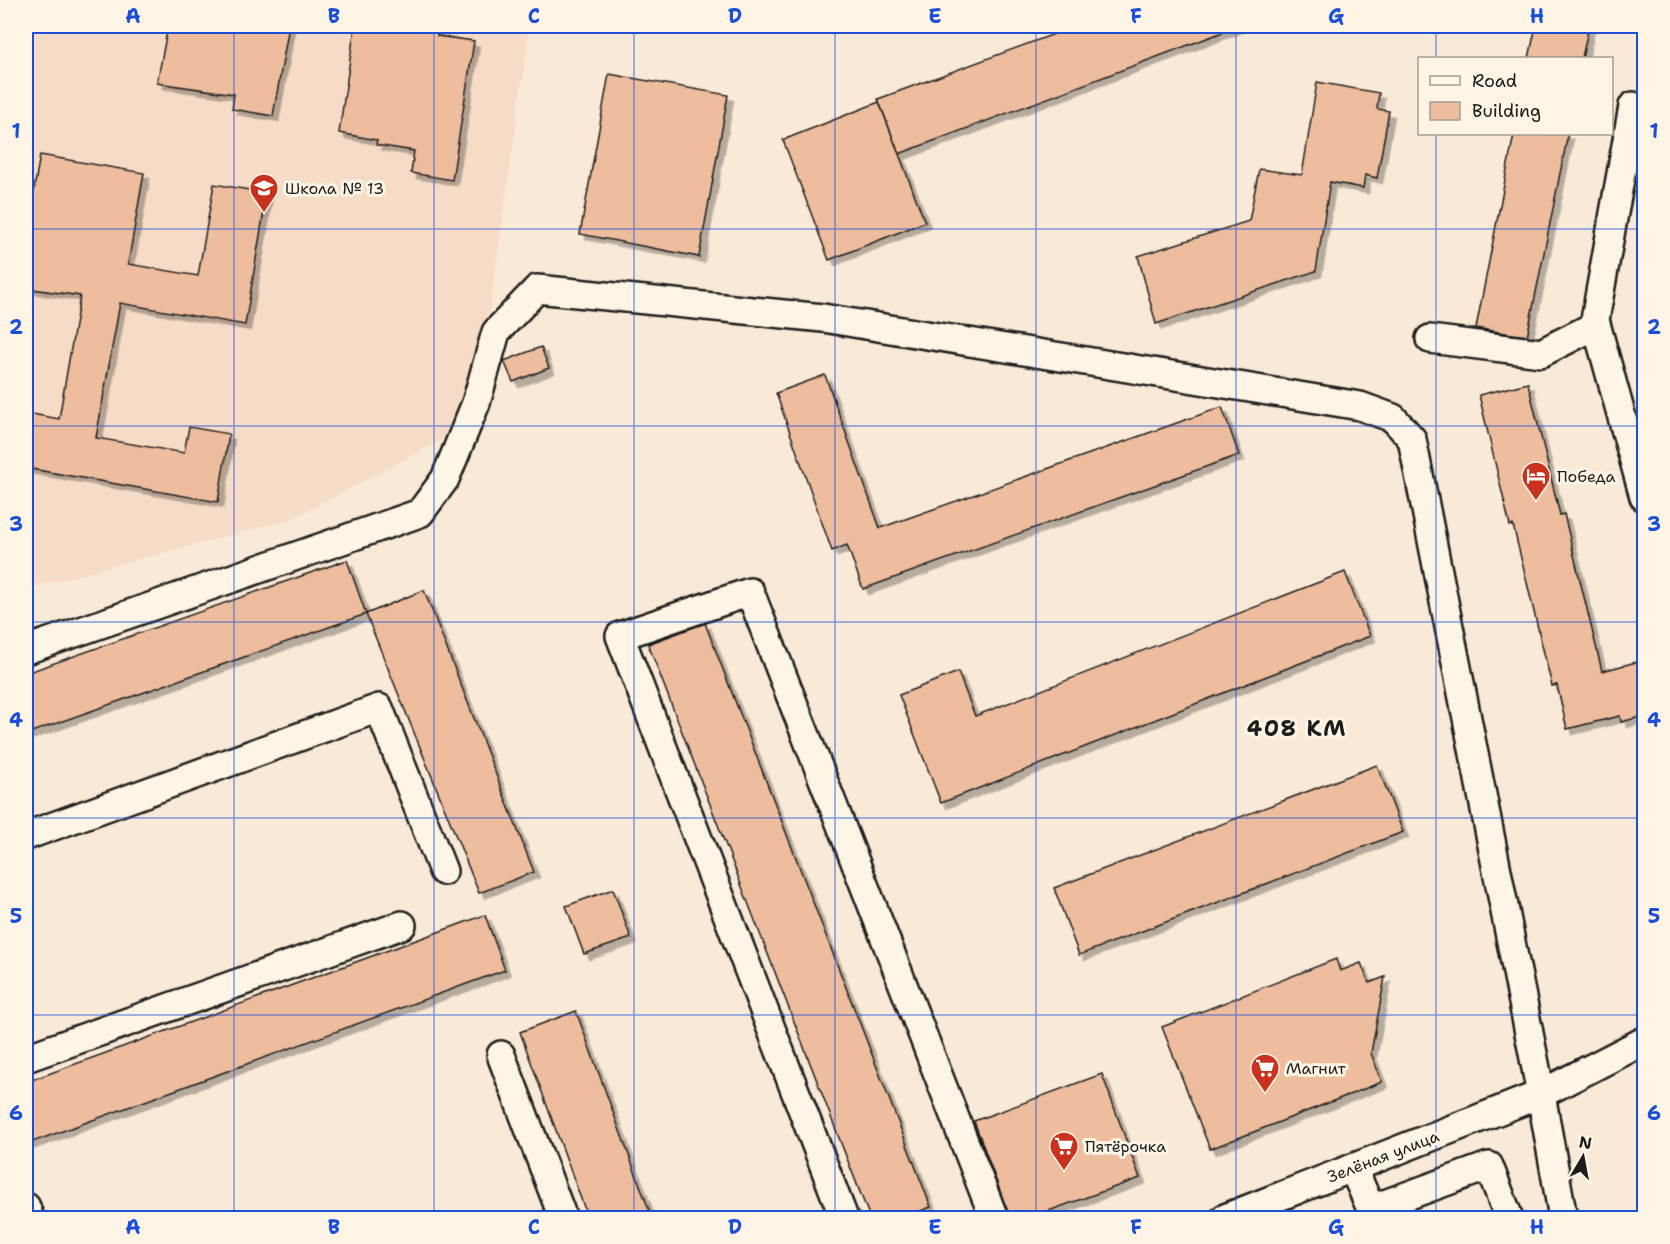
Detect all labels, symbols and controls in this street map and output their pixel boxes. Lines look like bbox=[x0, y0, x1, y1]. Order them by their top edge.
text: A bbox=[125, 3, 141, 29]
text: B bbox=[328, 3, 340, 29]
text: C bbox=[528, 3, 540, 29]
text: D bbox=[728, 3, 742, 29]
text: E bbox=[928, 3, 942, 29]
text: F bbox=[1130, 3, 1142, 29]
text: G bbox=[1328, 3, 1344, 29]
text: H bbox=[1530, 3, 1544, 29]
legend bbox=[1418, 57, 1613, 135]
text: Road bbox=[1472, 69, 1517, 93]
text: Building bbox=[1472, 99, 1541, 123]
text: 1 bbox=[11, 118, 21, 144]
text: 1 bbox=[1649, 118, 1659, 144]
school or university icon: Школа № 13 bbox=[248, 172, 280, 214]
place label: Школа № 13 bbox=[285, 178, 384, 199]
text: 2 bbox=[9, 314, 23, 340]
text: 2 bbox=[1647, 314, 1661, 340]
hotel icon: Победа bbox=[1520, 460, 1552, 502]
place label: Победа bbox=[1557, 466, 1616, 487]
text: 3 bbox=[9, 511, 23, 537]
text: 3 bbox=[1647, 511, 1661, 537]
text: 4 bbox=[9, 707, 23, 733]
text: 4 bbox=[1647, 707, 1661, 733]
district label: 408 КМ bbox=[1247, 714, 1347, 743]
text: 5 bbox=[10, 903, 22, 929]
text: 5 bbox=[1648, 903, 1660, 929]
supermarket icon: Магнит bbox=[1249, 1052, 1281, 1094]
place label: Магнит bbox=[1286, 1058, 1347, 1079]
text: 6 bbox=[9, 1100, 23, 1126]
text: 6 bbox=[1647, 1100, 1661, 1126]
street label: Зелёная улица bbox=[1324, 1125, 1442, 1187]
north arrow bbox=[1553, 1127, 1613, 1187]
supermarket icon: Пятёрочка bbox=[1048, 1130, 1080, 1172]
text: N bbox=[1577, 1131, 1594, 1154]
place label: Пятёрочка bbox=[1085, 1136, 1166, 1157]
text: A bbox=[125, 1214, 141, 1240]
text: B bbox=[328, 1214, 340, 1240]
text: C bbox=[528, 1214, 540, 1240]
text: D bbox=[728, 1214, 742, 1240]
text: E bbox=[928, 1214, 942, 1240]
text: F bbox=[1130, 1214, 1142, 1240]
text: G bbox=[1328, 1214, 1344, 1240]
text: H bbox=[1530, 1214, 1544, 1240]

